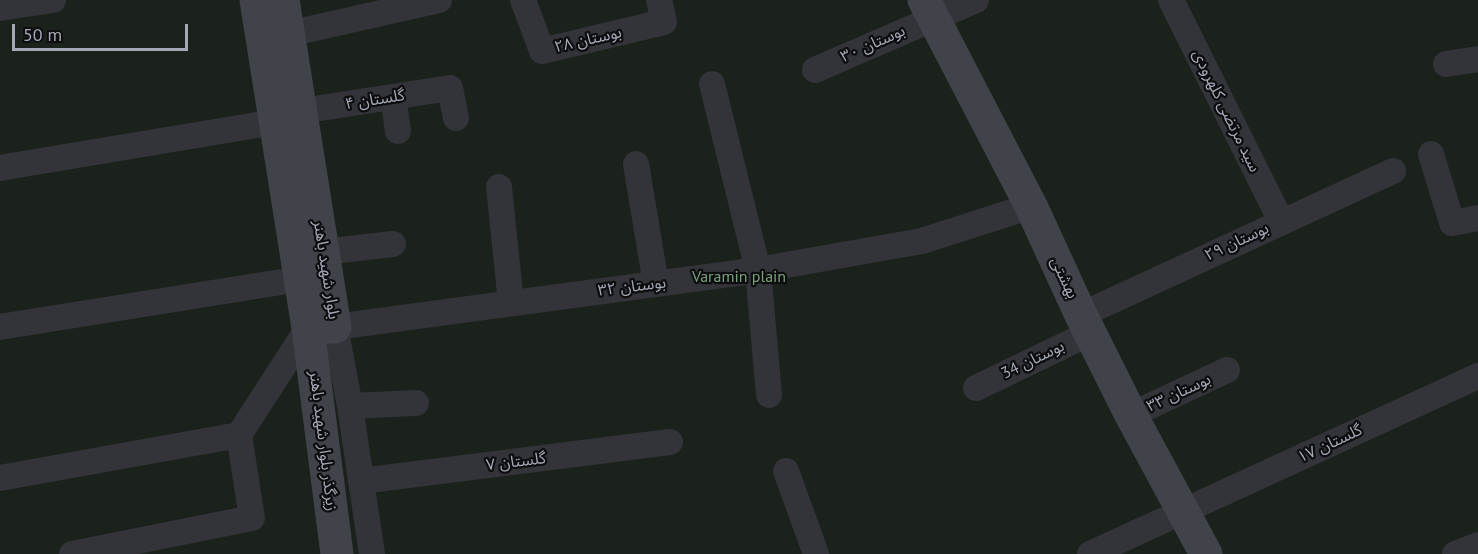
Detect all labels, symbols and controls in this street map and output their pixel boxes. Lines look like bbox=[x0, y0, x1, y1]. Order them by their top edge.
scale bar bbox=[15, 12, 190, 50]
street label: بوستان ۳۰ bbox=[838, 21, 908, 67]
text: 50 m bbox=[23, 23, 62, 46]
street label: بوستان ۲۸ bbox=[552, 23, 624, 57]
street label: سید مرتضی کلهرودی bbox=[1188, 46, 1264, 176]
street label: گلستان ۴ bbox=[344, 86, 406, 114]
street label: بلوار شهید باهنر bbox=[309, 219, 343, 321]
street label: بوستان ۲۹ bbox=[1202, 219, 1272, 265]
street label: بهشتی bbox=[1046, 254, 1082, 302]
park label: Varamin plain bbox=[692, 267, 786, 287]
street label: بوستان ۳۲ bbox=[597, 273, 667, 301]
street label: بوستان 34 bbox=[998, 337, 1068, 383]
street label: زیرگذر بلوار شهید باهنر bbox=[305, 370, 341, 512]
street label: بوستان ۳۳ bbox=[1144, 370, 1214, 416]
street label: گلستان ۱۷ bbox=[1295, 421, 1365, 467]
street label: گلستان ۷ bbox=[485, 449, 547, 475]

